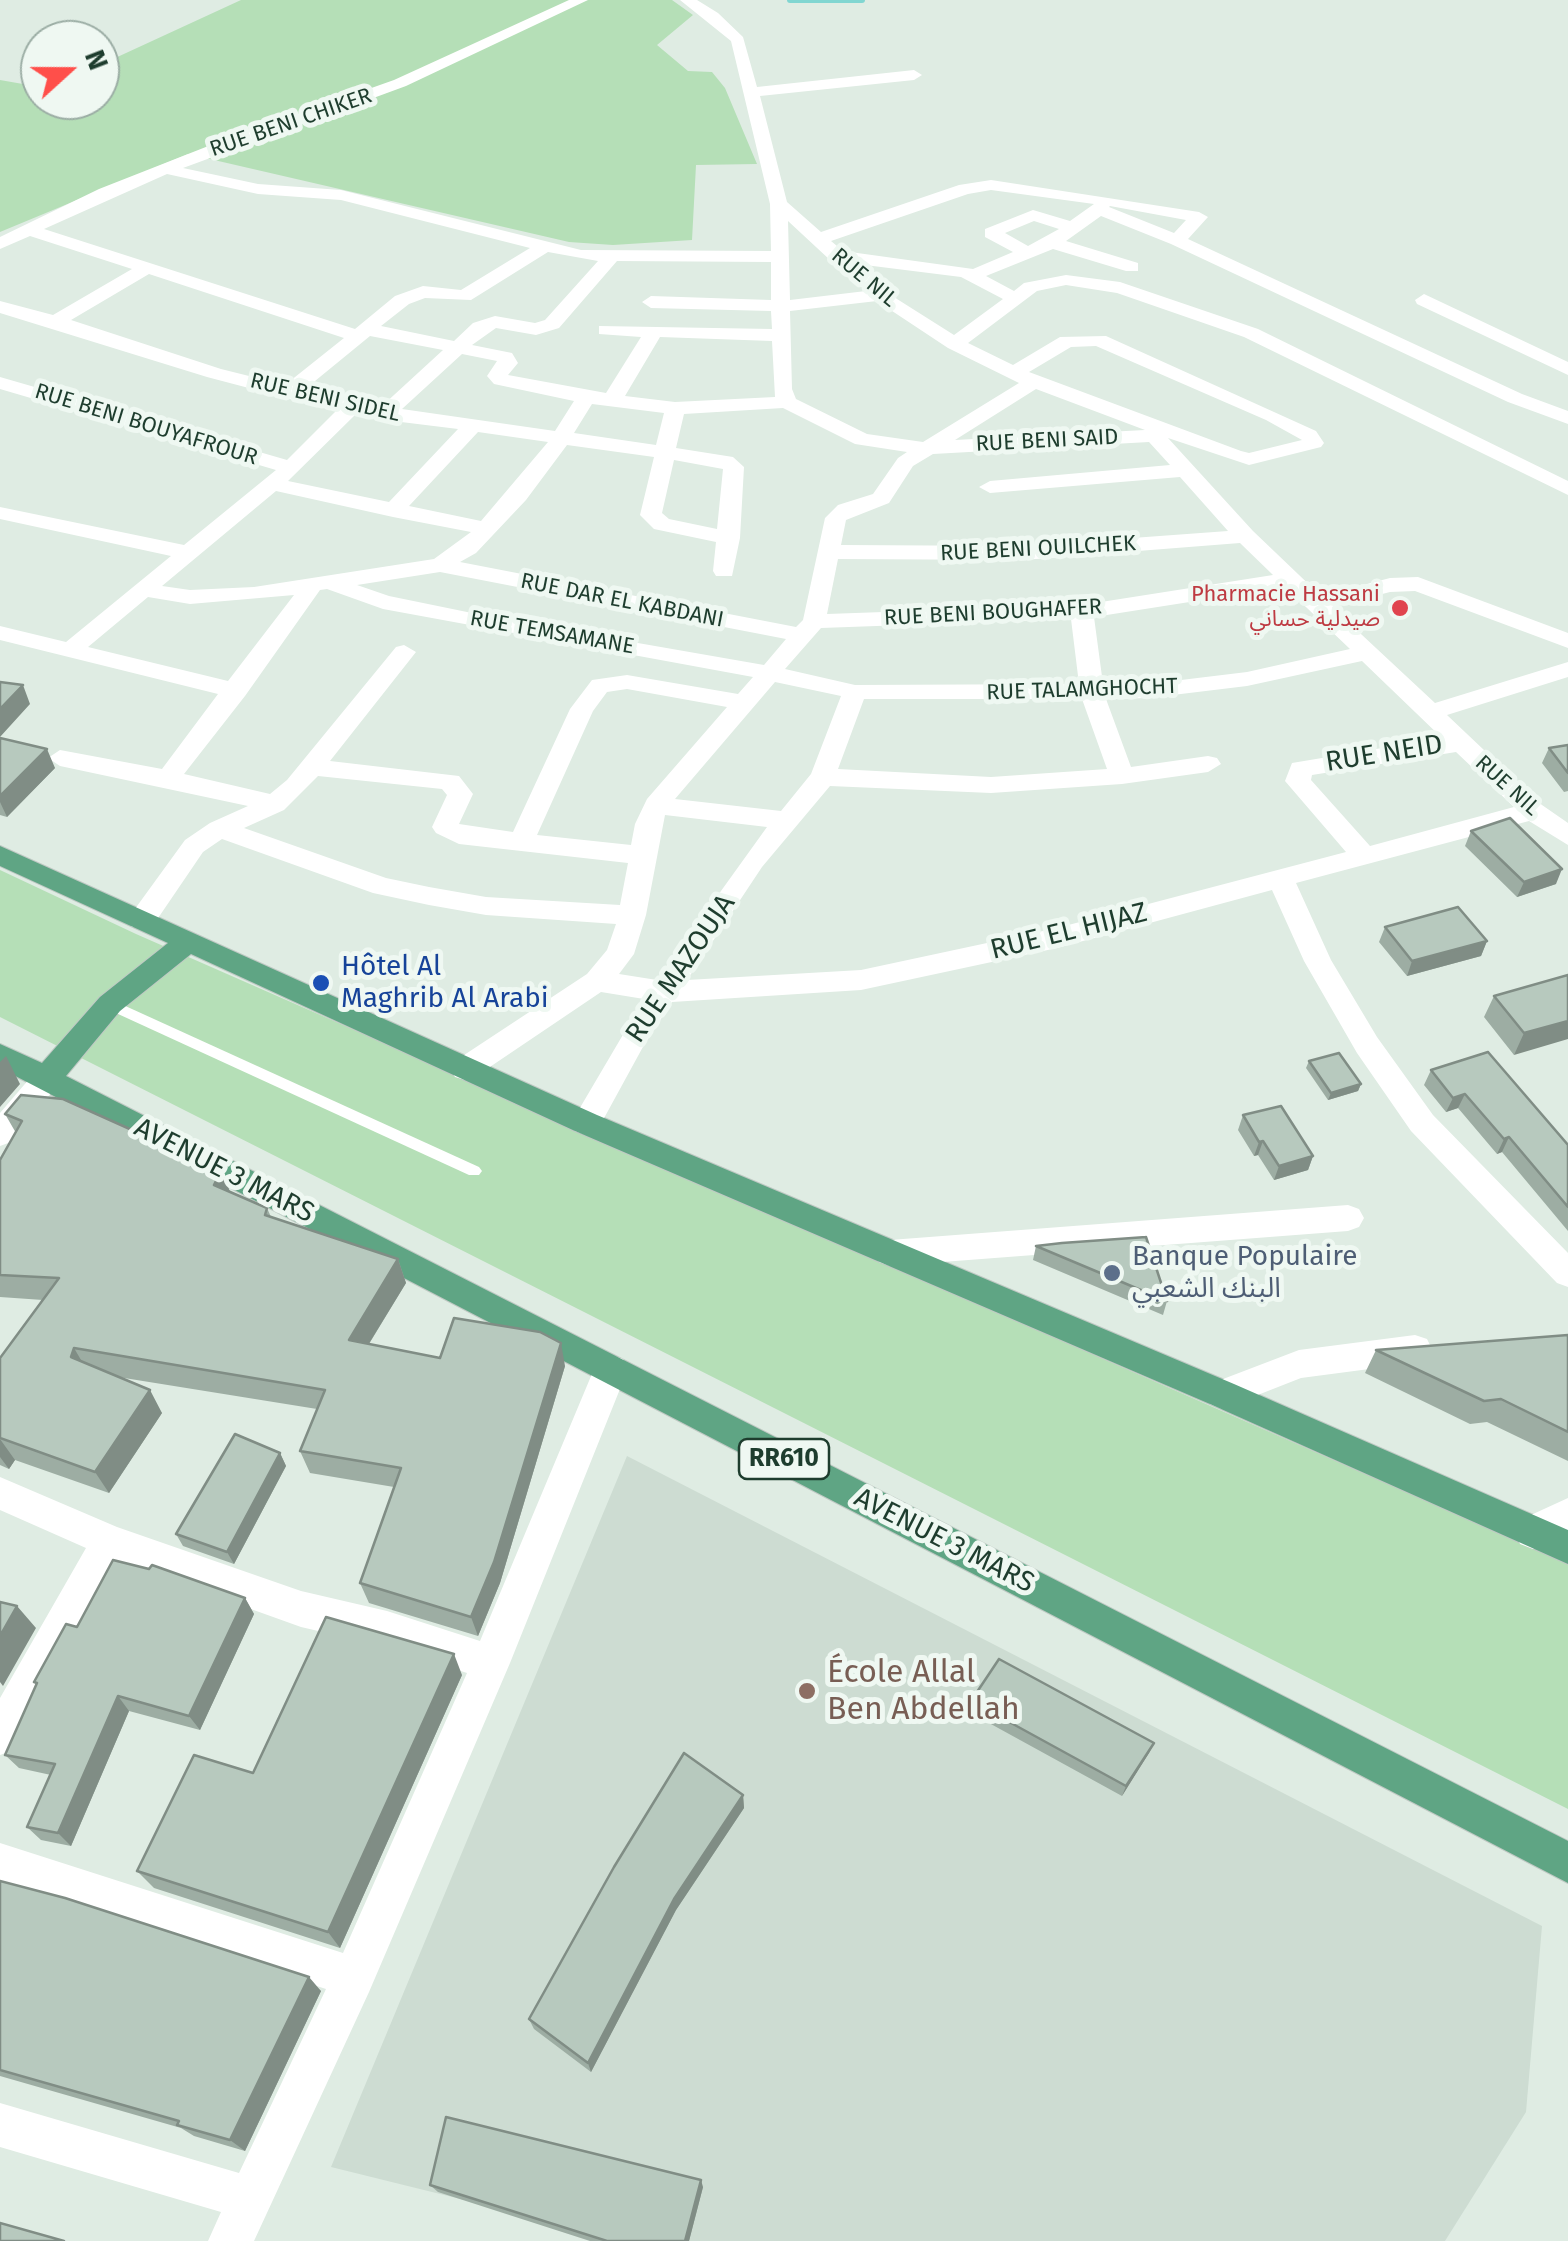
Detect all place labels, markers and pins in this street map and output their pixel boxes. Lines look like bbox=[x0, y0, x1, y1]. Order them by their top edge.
place label: Pharmacie Hassani صيدلية حساني bbox=[1191, 582, 1380, 634]
marker: Pharmacie Hassani صيدلية حساني bbox=[1389, 597, 1411, 619]
place label: Hôtel Al Maghrib Al Arabi bbox=[341, 950, 549, 1016]
marker: Hôtel Al Maghrib Al Arabi bbox=[310, 972, 332, 994]
place label: Banque Populaire البنك الشعبي bbox=[1132, 1240, 1358, 1306]
marker: Banque Populaire البنك الشعبي bbox=[1101, 1262, 1123, 1284]
place label: École Allal Ben Abdellah bbox=[827, 1654, 1020, 1729]
marker: École Allal Ben Abdellah bbox=[796, 1680, 818, 1702]

